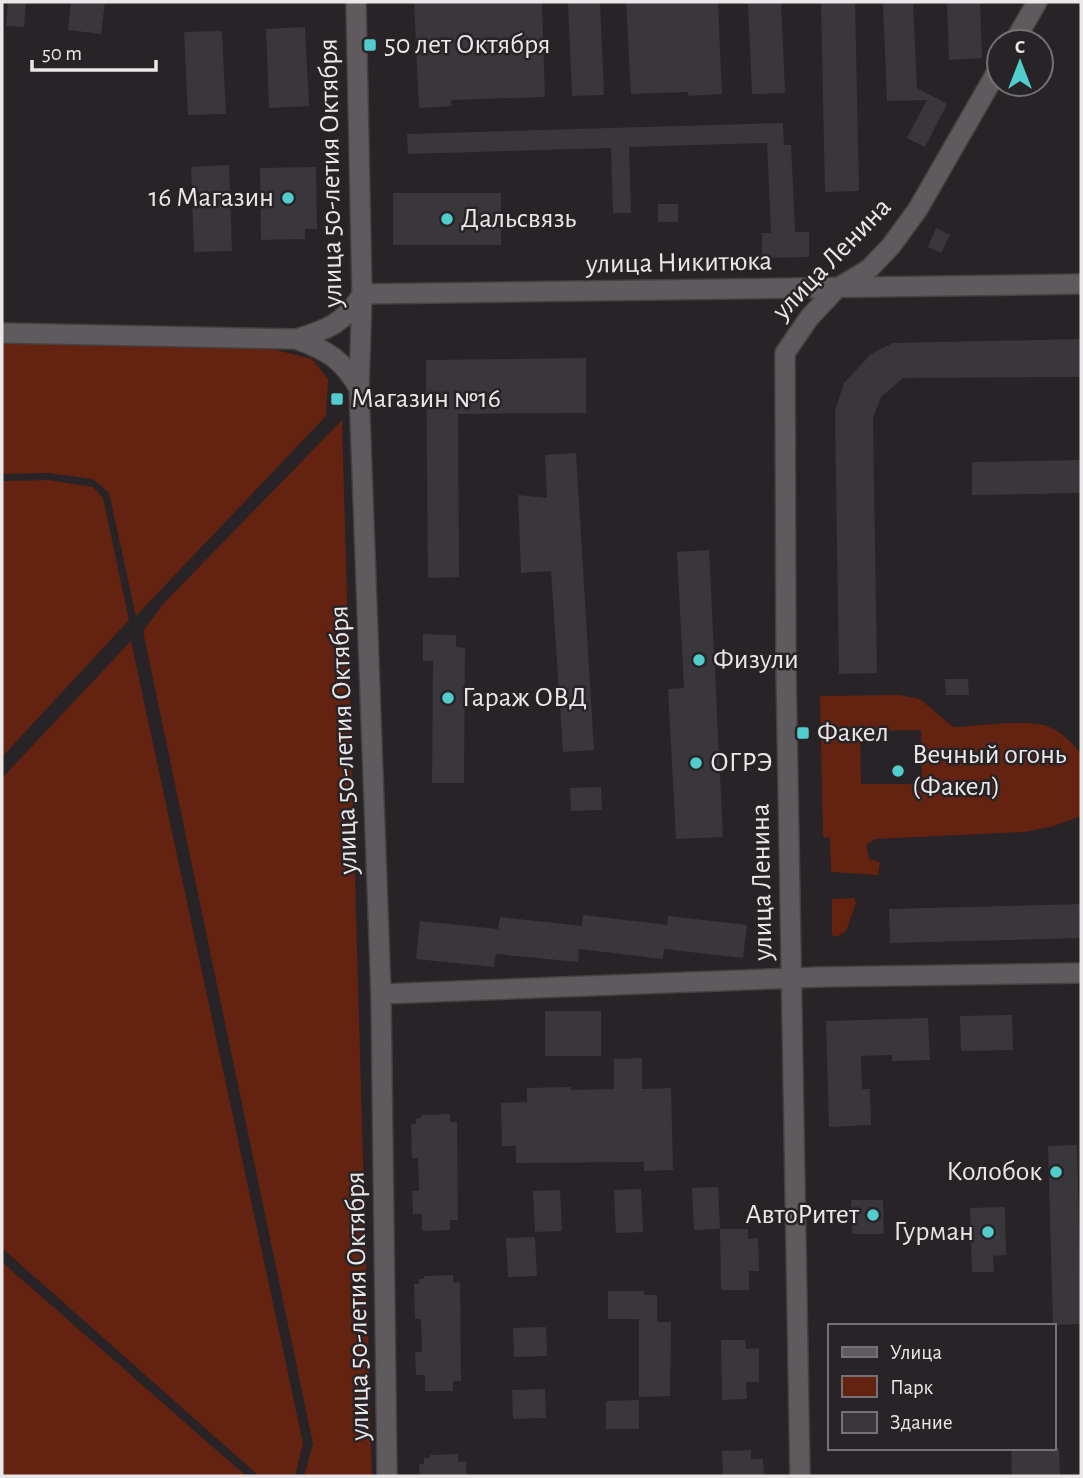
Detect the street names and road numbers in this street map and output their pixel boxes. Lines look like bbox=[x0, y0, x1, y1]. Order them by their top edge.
street label: улица 50-летия Октября bbox=[315, 38, 347, 309]
street label: улица Ленина bbox=[767, 193, 897, 326]
street label: улица Никитюка bbox=[585, 247, 773, 279]
street label: улица 50-летия Октября bbox=[325, 605, 363, 876]
street label: улица Ленина bbox=[747, 803, 777, 962]
street label: улица 50-летия Октября bbox=[342, 1171, 374, 1442]

